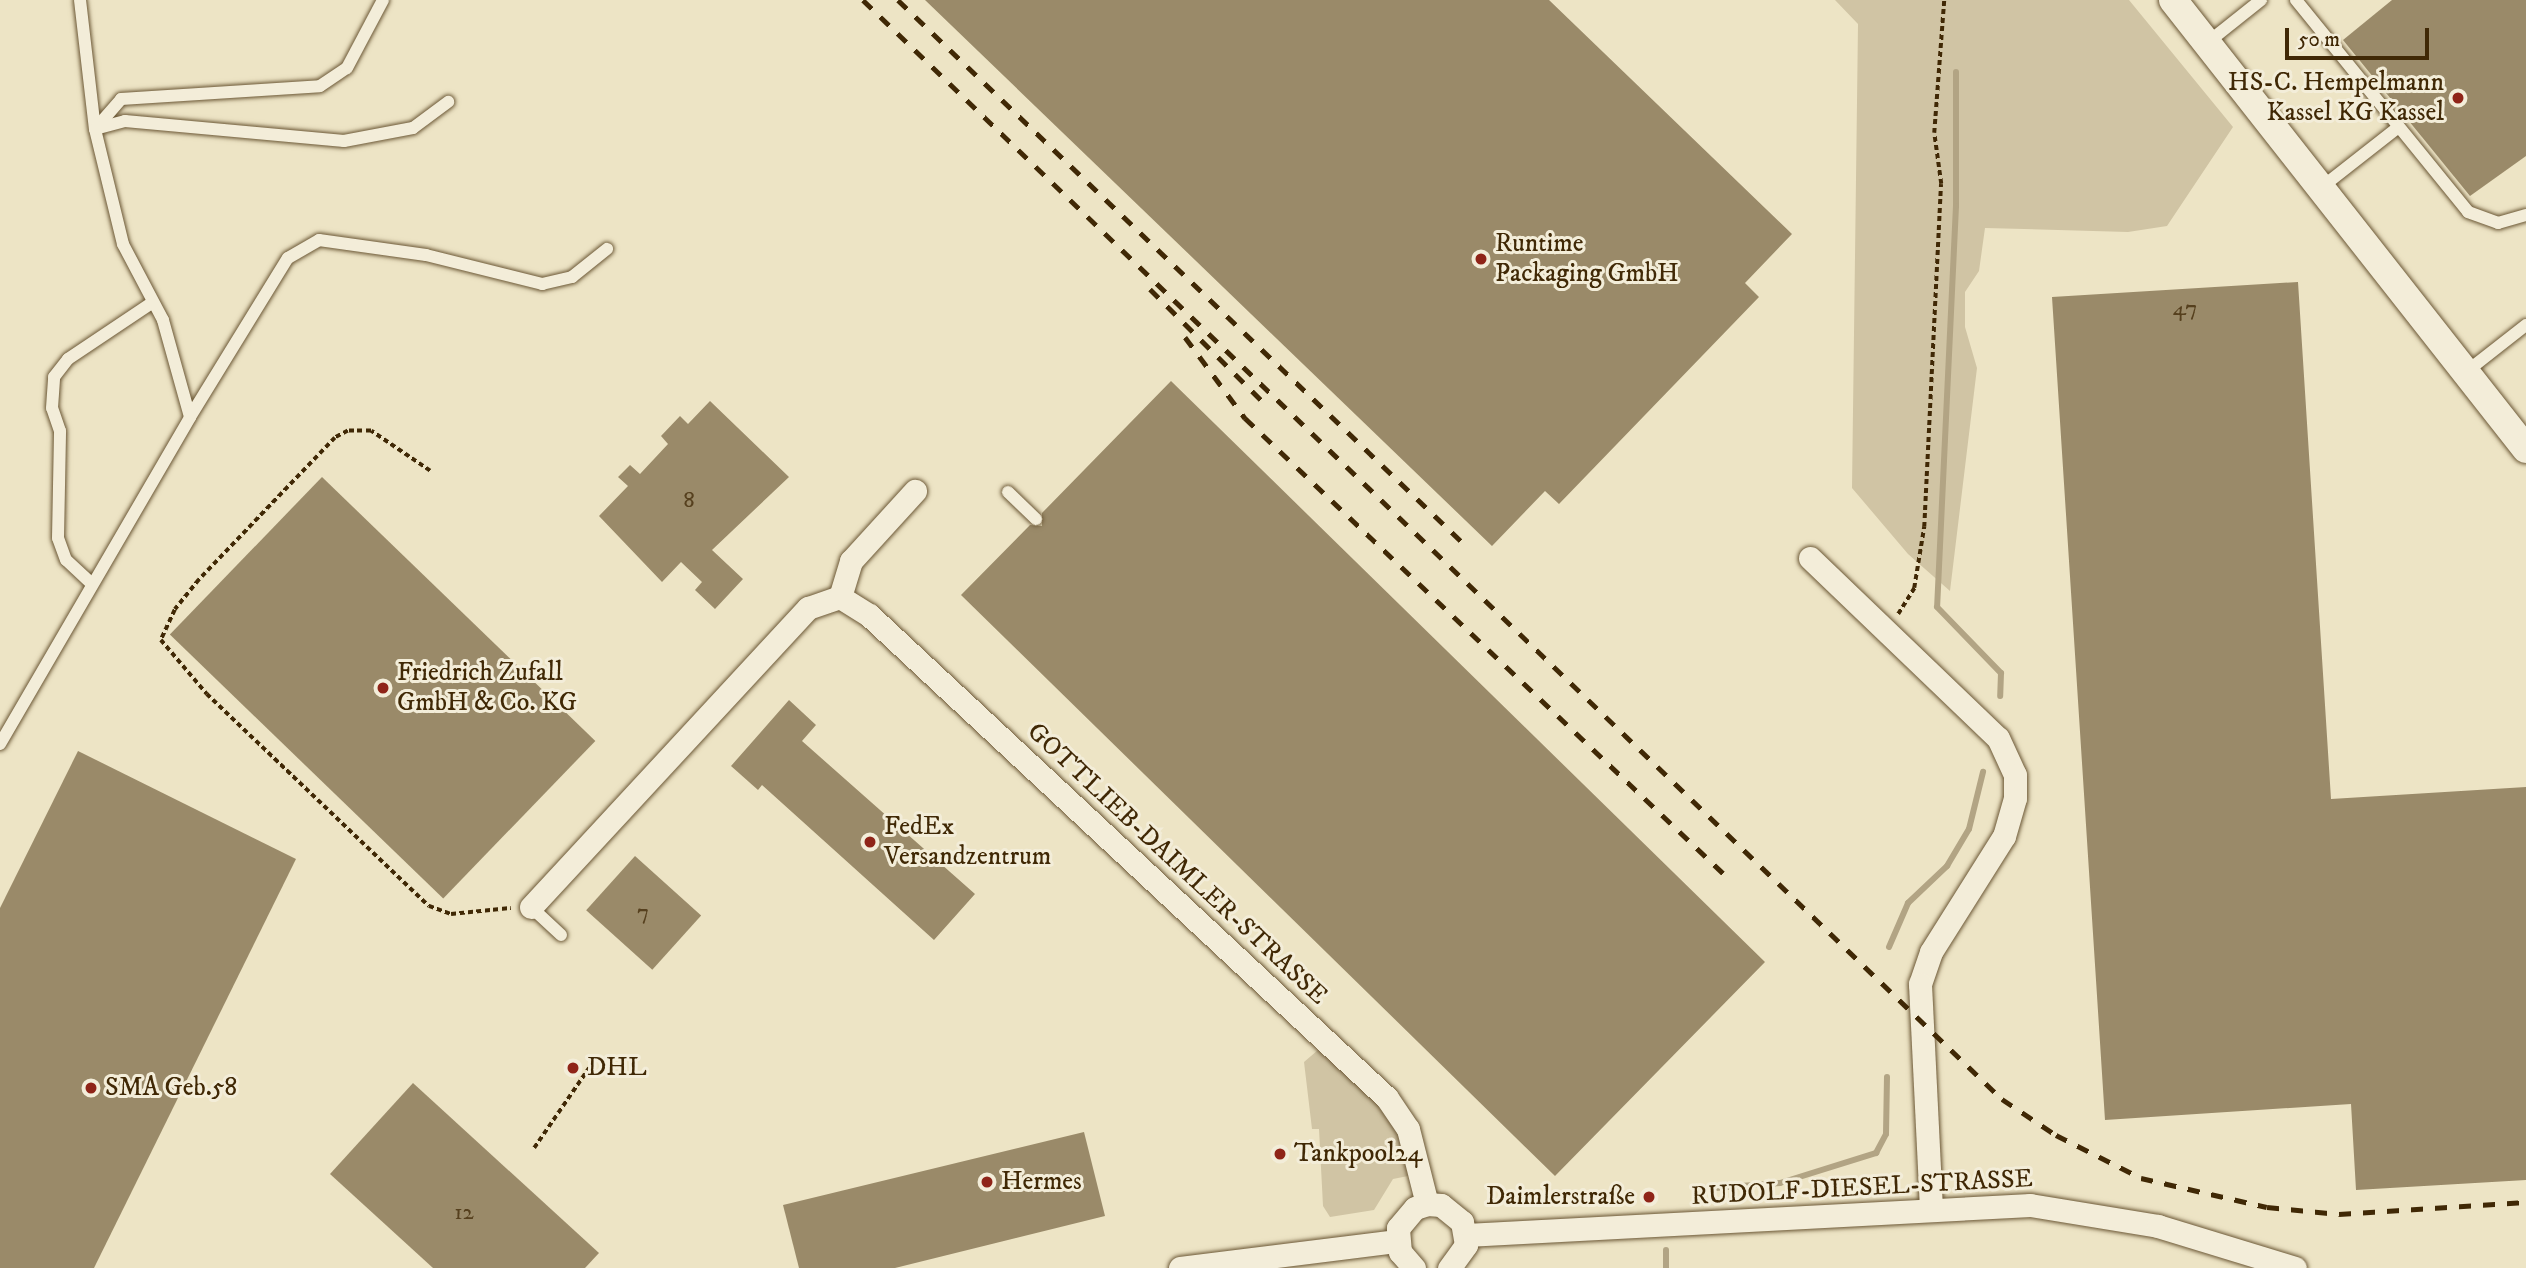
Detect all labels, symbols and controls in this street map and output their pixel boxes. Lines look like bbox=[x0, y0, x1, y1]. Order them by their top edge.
scale bar bbox=[2288, 14, 2432, 58]
text: 50 m bbox=[2298, 27, 2340, 53]
place label: HS-C. Hempelmann Kassel KG Kassel bbox=[2228, 67, 2444, 128]
marker: HS-C. Hempelmann Kassel KG Kassel bbox=[2450, 90, 2466, 106]
place label: Runtime Packaging GmbH bbox=[1495, 228, 1679, 290]
marker: Runtime Packaging GmbH bbox=[1473, 251, 1489, 267]
house number: 47 bbox=[2173, 295, 2197, 323]
house number: 8 bbox=[683, 487, 695, 515]
place label: Friedrich Zufall GmbH & Co. KG bbox=[397, 657, 577, 718]
marker: Friedrich Zufall GmbH & Co. KG bbox=[375, 680, 391, 696]
street label: GOTTLIEB-DAIMLER-STRASSE bbox=[1020, 716, 1334, 1012]
place label: FedEx Versandzentrum bbox=[884, 811, 1051, 872]
marker: FedEx Versandzentrum bbox=[862, 834, 878, 850]
house number: 7 bbox=[637, 899, 649, 927]
place label: DHL bbox=[587, 1052, 647, 1084]
marker: DHL bbox=[565, 1060, 581, 1076]
place label: SMA Geb.58 bbox=[105, 1072, 237, 1104]
marker: SMA Geb.58 bbox=[83, 1080, 99, 1096]
place label: Tankpool24 bbox=[1294, 1138, 1423, 1170]
marker: Tankpool24 bbox=[1272, 1146, 1288, 1162]
street label: RUDOLF-DIESEL-STRASSE bbox=[1690, 1163, 2034, 1213]
place label: Hermes bbox=[1001, 1166, 1082, 1198]
marker: Hermes bbox=[979, 1174, 995, 1190]
place label: Daimlerstraße bbox=[1486, 1181, 1635, 1213]
marker: Daimlerstraße bbox=[1641, 1189, 1657, 1205]
house number: 12 bbox=[454, 1199, 474, 1227]

